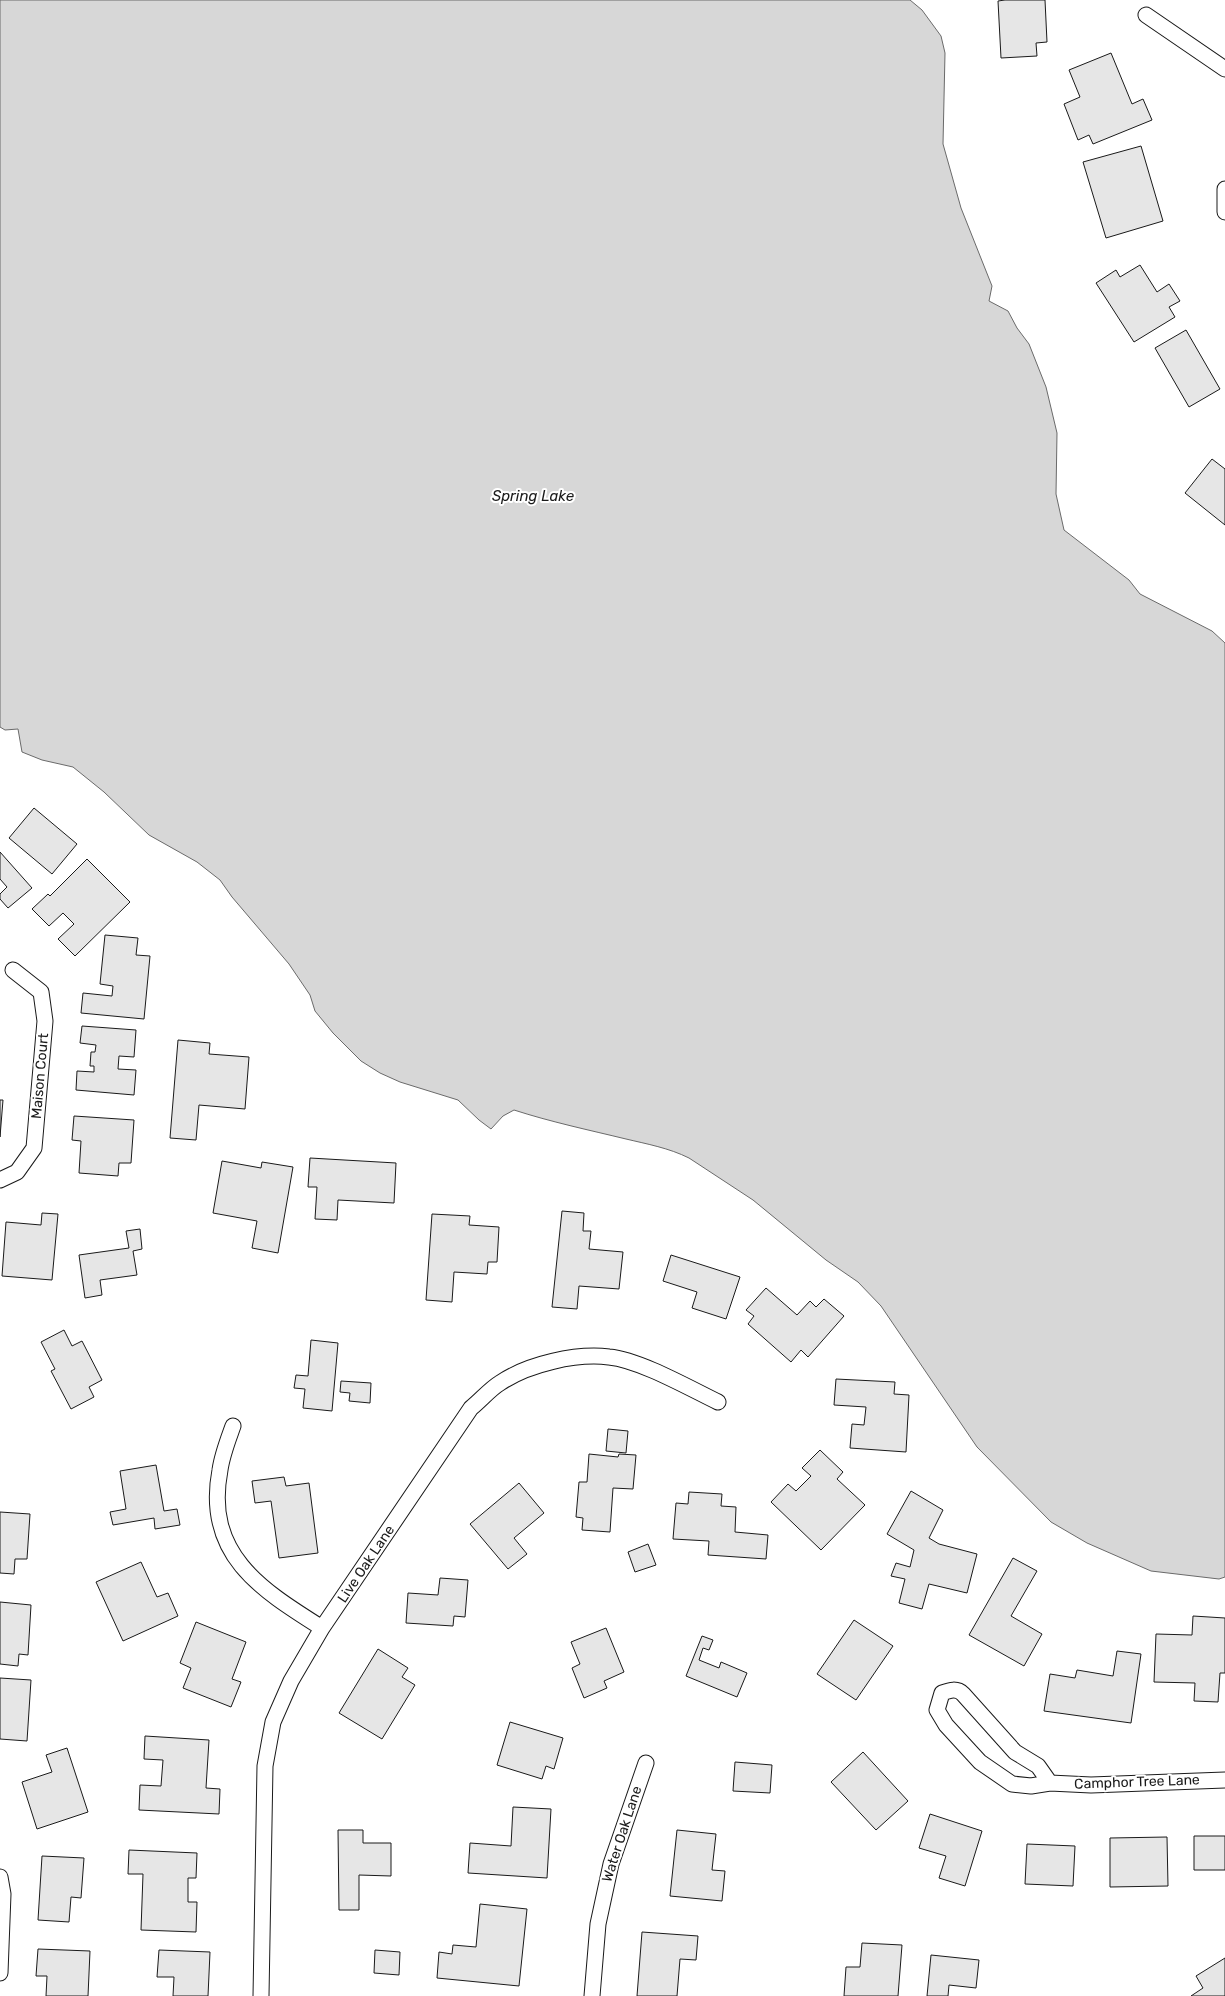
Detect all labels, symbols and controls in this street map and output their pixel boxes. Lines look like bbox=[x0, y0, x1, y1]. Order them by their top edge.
water label: Spring Lake bbox=[492, 487, 575, 505]
street label: Maison Court bbox=[28, 1032, 52, 1120]
street label: Live Oak Lane bbox=[334, 1522, 398, 1606]
street label: Camphor Tree Lane bbox=[1074, 1771, 1200, 1793]
street label: Water Oak Lane bbox=[598, 1784, 646, 1884]

